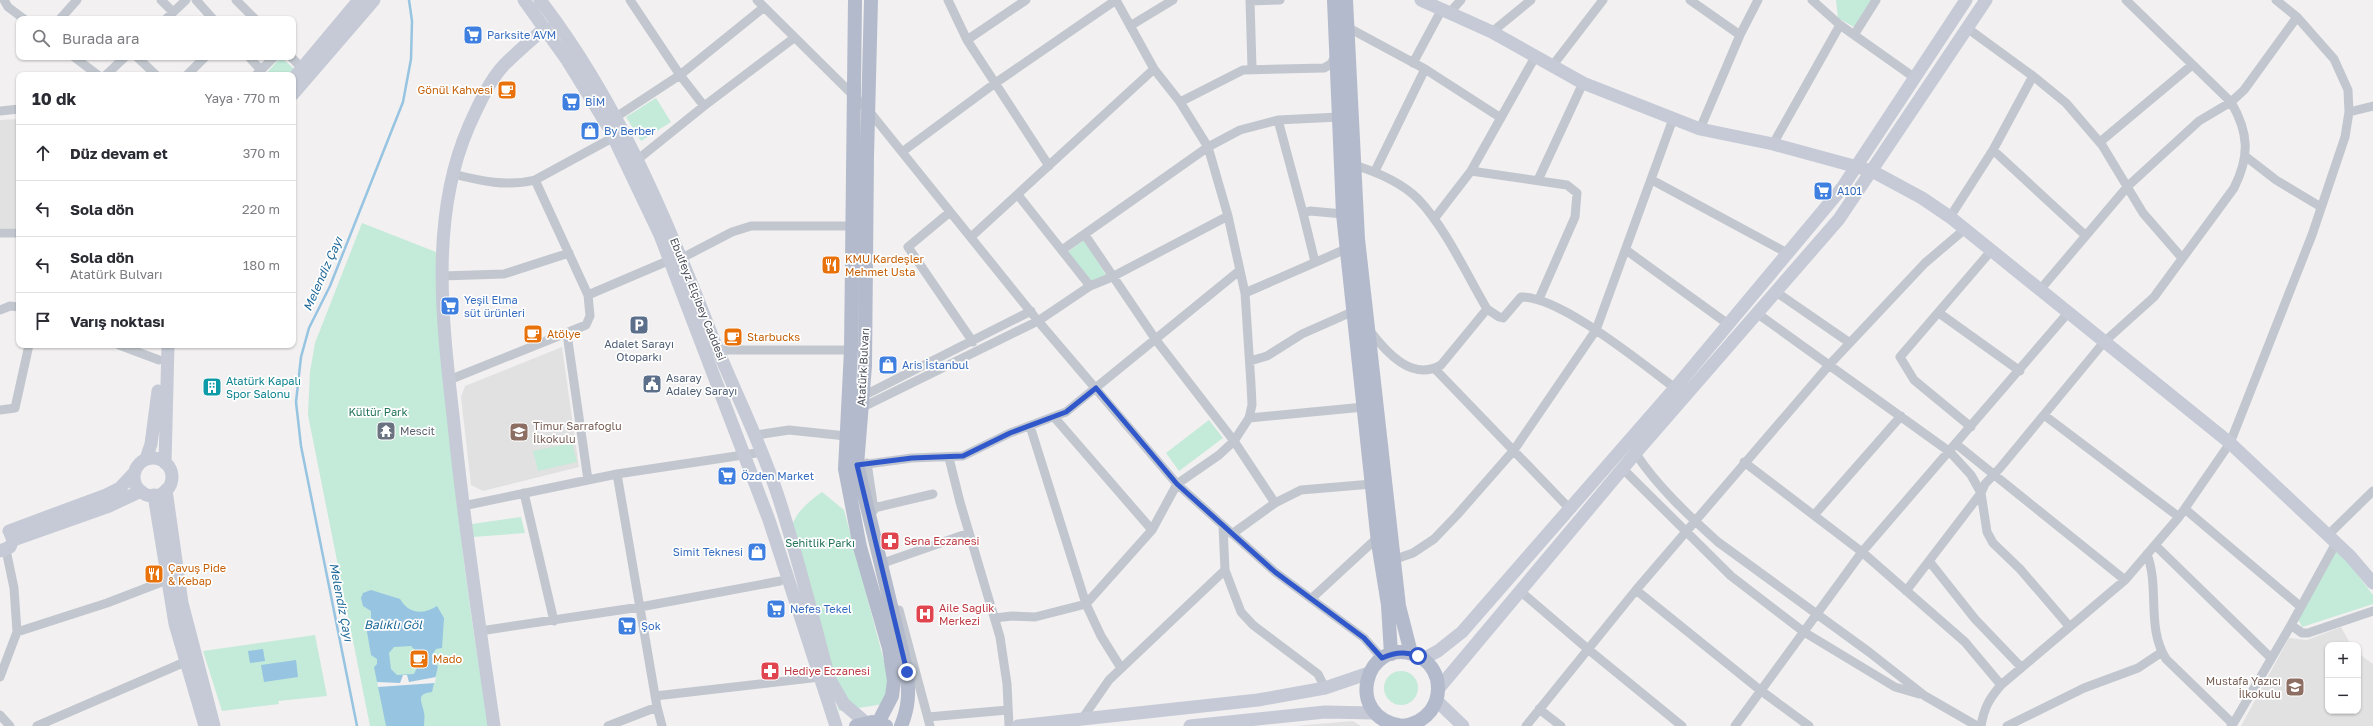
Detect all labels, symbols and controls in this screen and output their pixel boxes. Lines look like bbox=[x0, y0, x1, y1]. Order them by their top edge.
search box bbox=[16, 16, 296, 60]
supermarket icon: Parksite AVM bbox=[462, 24, 484, 46]
icon: search bbox=[30, 27, 52, 49]
place label: Parksite AVM bbox=[487, 28, 556, 41]
text: Burada ara bbox=[62, 29, 139, 47]
cafe icon: Gönül Kahvesi bbox=[496, 79, 518, 101]
place label: Gönül Kahvesi bbox=[418, 83, 493, 96]
text: 10 dk bbox=[32, 88, 76, 109]
text: Yaya · 770 m bbox=[204, 90, 280, 106]
supermarket icon: BİM bbox=[560, 91, 582, 113]
place label: BİM bbox=[585, 95, 605, 108]
shop icon: By Berber bbox=[579, 120, 601, 142]
place label: By Berber bbox=[604, 124, 656, 137]
icon: ahead bbox=[32, 142, 54, 164]
text: Düz devam et bbox=[70, 144, 168, 162]
text: 370 m bbox=[243, 145, 280, 161]
supermarket icon: A101 bbox=[1812, 180, 1834, 202]
place label: A101 bbox=[1837, 184, 1862, 197]
icon: left bbox=[32, 198, 54, 220]
text: Sola dön bbox=[70, 200, 134, 218]
text: 220 m bbox=[242, 201, 280, 217]
water label: Melendiz Çayı bbox=[299, 234, 346, 313]
street label: Ebulfeyz Elçibey Caddesi bbox=[668, 236, 729, 362]
text: Sola dön bbox=[70, 248, 134, 266]
place label: KMU Kardeşler Mehmet Usta bbox=[845, 252, 924, 278]
icon: left bbox=[32, 254, 54, 276]
restaurant icon: KMU Kardeşler Mehmet Usta bbox=[820, 254, 842, 276]
text: 180 m bbox=[243, 257, 280, 273]
text: Atatürk Bulvarı bbox=[70, 266, 163, 282]
place label: Yeşil Elma süt ürünleri bbox=[464, 293, 525, 319]
supermarket icon: Yeşil Elma süt ürünleri bbox=[439, 295, 461, 317]
icon: arrive bbox=[32, 310, 54, 332]
text: Varış noktası bbox=[70, 312, 165, 330]
parking icon: Adalet Sarayı Otoparkı bbox=[628, 314, 650, 336]
cafe icon: Atölye bbox=[522, 323, 544, 345]
cafe icon: Starbucks bbox=[722, 326, 744, 348]
place label: Atölye bbox=[547, 327, 581, 340]
street label: Atatürk Bulvarı bbox=[854, 328, 871, 406]
place label: Starbucks bbox=[747, 330, 800, 343]
place label: Adalet Sarayı Otoparkı bbox=[604, 337, 674, 363]
shop icon: Aris İstanbul bbox=[877, 354, 899, 376]
place label: Aris İstanbul bbox=[902, 358, 969, 371]
place label: Asaray Adaley Sarayı bbox=[666, 371, 737, 397]
public building icon: Asaray Adaley Sarayı bbox=[641, 373, 663, 395]
place label: Atatürk Kapalı Spor Salonu bbox=[226, 374, 301, 400]
building icon: Atatürk Kapalı Spor Salonu bbox=[201, 376, 223, 398]
park label: Kültür Park bbox=[348, 405, 408, 418]
place label: Timur Sarrafoğlu İlkokulu bbox=[533, 419, 622, 445]
temple icon: Mescit bbox=[375, 420, 397, 442]
school or university icon: Timur Sarrafoğlu İlkokulu bbox=[508, 421, 530, 443]
place label: Mescit bbox=[400, 424, 435, 437]
supermarket icon: Özden Market bbox=[716, 465, 738, 487]
place label: Özden Market bbox=[741, 469, 814, 482]
pharmacy icon: Sena Eczanesi bbox=[879, 530, 901, 552]
place label: Sena Eczanesi bbox=[904, 534, 980, 547]
park label: Sehitlik Parkı bbox=[785, 536, 855, 549]
shop icon: Simit Teknesi bbox=[746, 541, 768, 563]
place label: Simit Teknesi bbox=[673, 545, 743, 558]
place label: Çavuş Pide & Kebap bbox=[168, 561, 226, 587]
water label: Melendiz Çayı bbox=[327, 561, 357, 643]
restaurant icon: Çavuş Pide & Kebap bbox=[143, 563, 165, 585]
supermarket icon: Nefes Tekel bbox=[765, 598, 787, 620]
place label: Aile Saglik Merkezi bbox=[939, 601, 995, 627]
place label: Nefes Tekel bbox=[790, 602, 852, 615]
hospital icon: Aile Saglik Merkezi bbox=[914, 603, 936, 625]
supermarket icon: Şok bbox=[616, 615, 638, 637]
water label: Balıklı Göl bbox=[364, 617, 423, 632]
place label: Şok bbox=[641, 619, 661, 632]
map controls bbox=[2325, 642, 2361, 714]
button: + bbox=[2325, 642, 2361, 678]
route start bbox=[1409, 647, 1427, 665]
cafe icon: Mado bbox=[408, 648, 430, 670]
place label: Mado bbox=[433, 652, 462, 665]
pharmacy icon: Hediye Eczanesi bbox=[759, 660, 781, 682]
route end bbox=[898, 663, 916, 681]
place label: Hediye Eczanesi bbox=[784, 664, 870, 677]
place label: Mustafa Yazıcı İlkokulu bbox=[2206, 674, 2281, 700]
school or university icon: Mustafa Yazıcı İlkokulu bbox=[2284, 676, 2306, 698]
button: − bbox=[2325, 678, 2361, 714]

